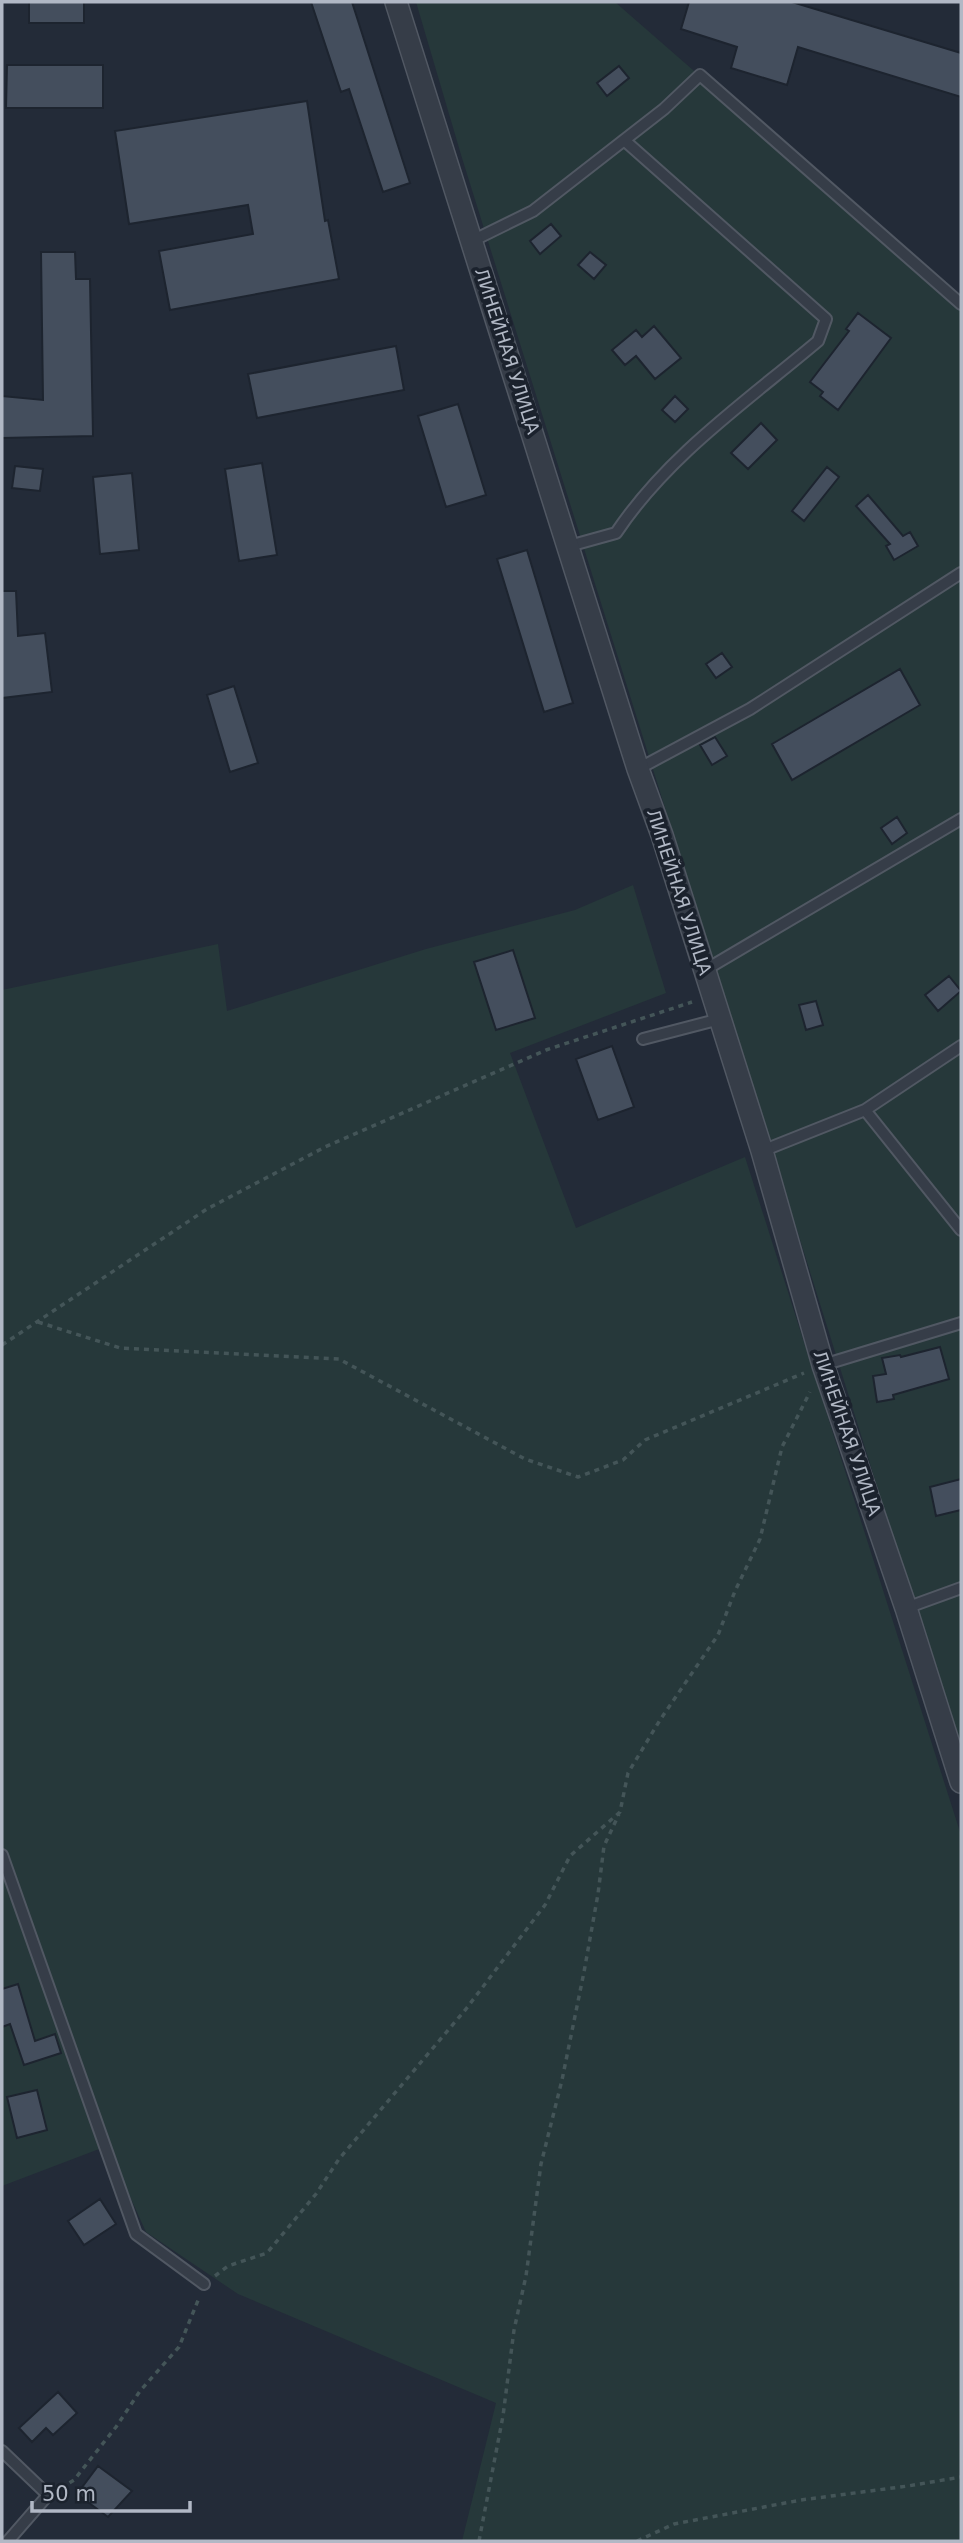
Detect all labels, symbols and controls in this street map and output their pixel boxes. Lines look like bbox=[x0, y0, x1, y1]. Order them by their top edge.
street label: ЛИНЕЙНАЯ УЛИЦА bbox=[471, 265, 545, 437]
street label: ЛИНЕЙНАЯ УЛИЦА bbox=[643, 806, 717, 978]
street label: ЛИНЕЙНАЯ УЛИЦА bbox=[809, 1347, 886, 1519]
scale bar bbox=[32, 2470, 189, 2514]
text: 50 m bbox=[42, 2482, 96, 2506]

